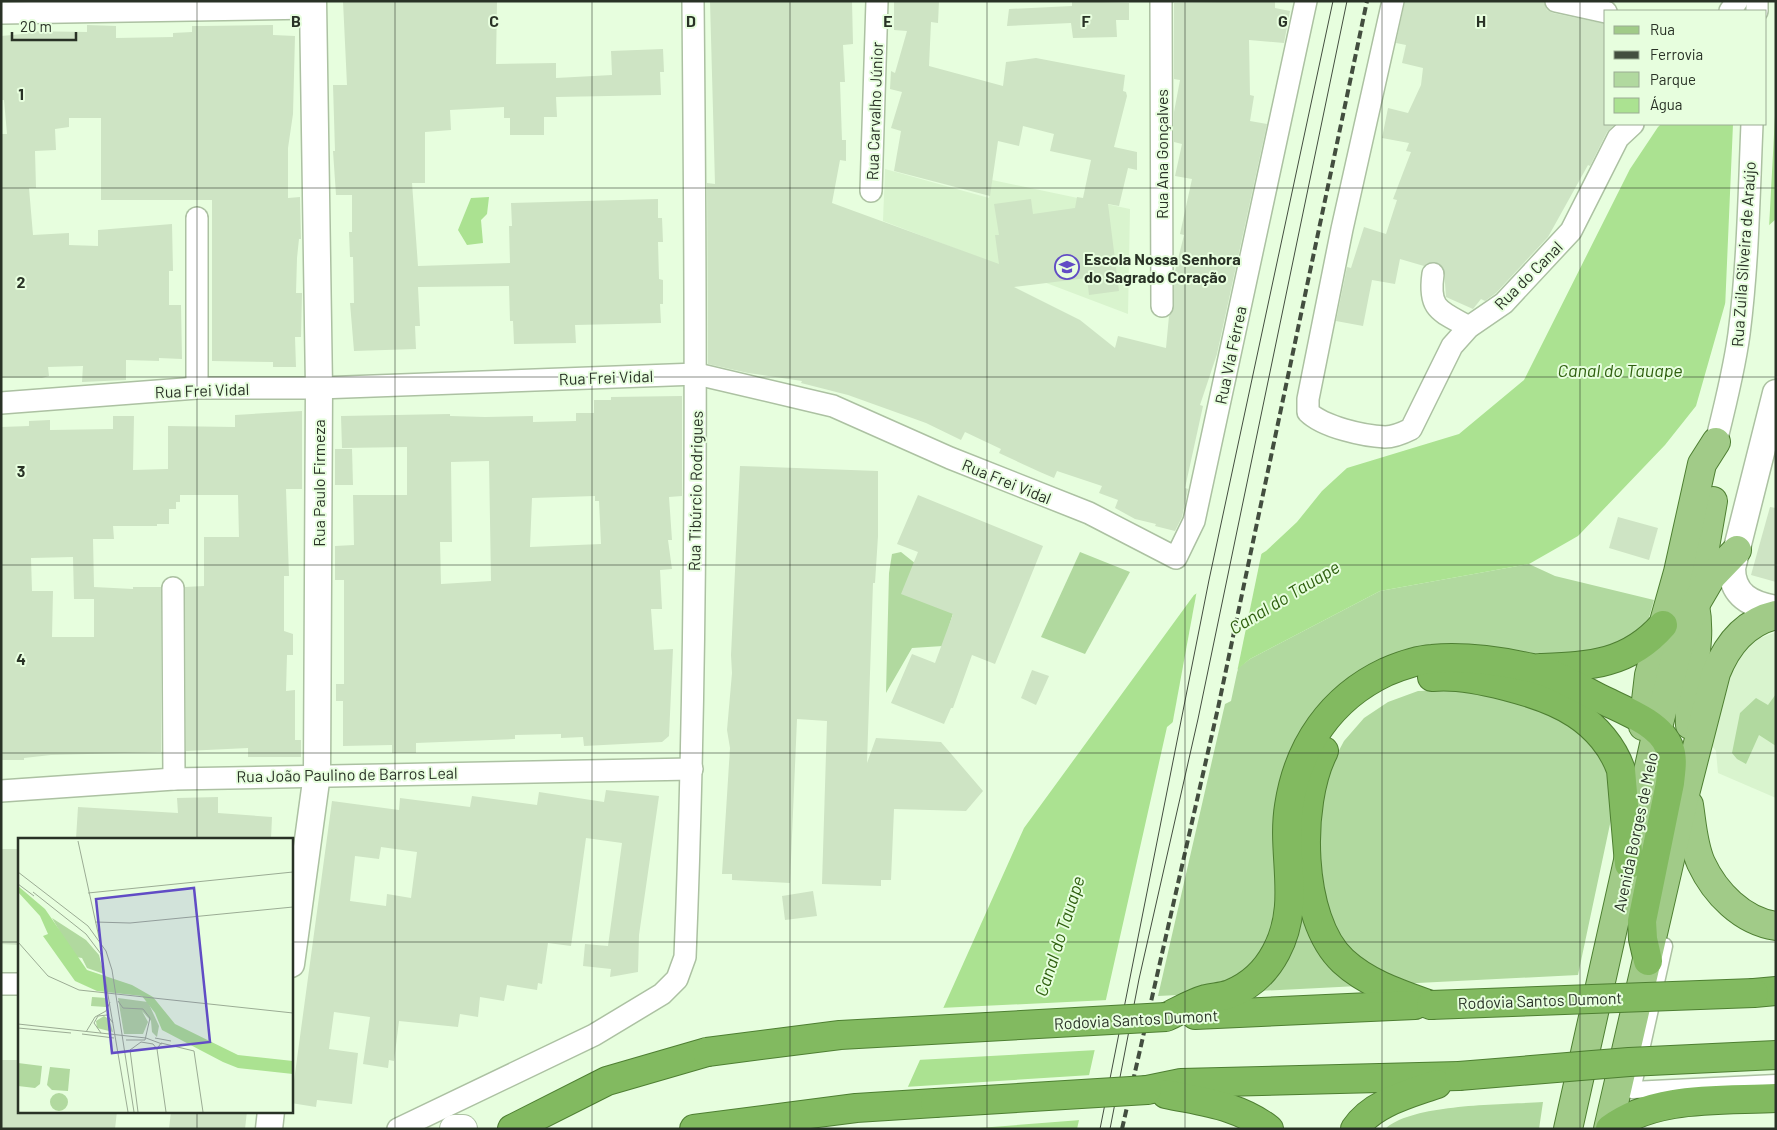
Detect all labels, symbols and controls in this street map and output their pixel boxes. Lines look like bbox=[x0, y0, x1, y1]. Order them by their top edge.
scale bar bbox=[12, 10, 76, 42]
legend bbox=[1604, 10, 1767, 125]
text: B bbox=[291, 11, 301, 30]
text: C bbox=[489, 11, 499, 30]
text: D bbox=[686, 11, 696, 30]
text: E bbox=[883, 11, 893, 30]
text: F bbox=[1082, 11, 1091, 30]
text: G bbox=[1278, 11, 1288, 30]
text: H bbox=[1476, 11, 1486, 30]
text: 20 m bbox=[20, 17, 52, 35]
text: Rua bbox=[1650, 20, 1675, 38]
street label: Rua Carvalho Júnior bbox=[862, 41, 886, 181]
text: Ferrovia bbox=[1650, 45, 1703, 63]
text: Parque bbox=[1650, 70, 1696, 88]
text: 1 bbox=[18, 84, 24, 103]
street label: Rua Ana Gonçalves bbox=[1152, 89, 1171, 219]
text: Água bbox=[1650, 95, 1683, 113]
street label: Rua Zuila Silveira de Araújo bbox=[1727, 161, 1759, 347]
street label: Rua do Canal bbox=[1490, 237, 1566, 313]
place label: Escola Nossa Senhora do Sagrado Coração bbox=[1084, 249, 1241, 286]
school or university icon: Escola Nossa Senhora do Sagrado Coração bbox=[1054, 254, 1080, 280]
text: 2 bbox=[17, 272, 26, 291]
street label: Rua Via Férrea bbox=[1210, 304, 1250, 406]
water label: Canal do Tauape bbox=[1557, 359, 1683, 381]
street label: Rua Frei Vidal bbox=[559, 366, 653, 388]
street label: Rua Frei Vidal bbox=[155, 379, 249, 401]
street label: Rua Tibúrcio Rodrigues bbox=[684, 411, 706, 571]
street label: Rua Paulo Firmeza bbox=[309, 419, 328, 547]
street label: Rua Frei Vidal bbox=[960, 455, 1054, 507]
text: 3 bbox=[17, 461, 25, 480]
water label: Canal do Tauape bbox=[1225, 555, 1343, 639]
text: 4 bbox=[16, 649, 26, 668]
street label: Avenida Borges de Melo bbox=[1609, 750, 1661, 914]
street label: Rua João Paulino de Barros Leal bbox=[236, 763, 458, 785]
inset map bbox=[18, 838, 292, 1112]
water label: Canal do Tauape bbox=[1029, 873, 1089, 999]
street label: Rodovia Santos Dumont bbox=[1457, 988, 1623, 1012]
street label: Rodovia Santos Dumont bbox=[1053, 1005, 1219, 1033]

